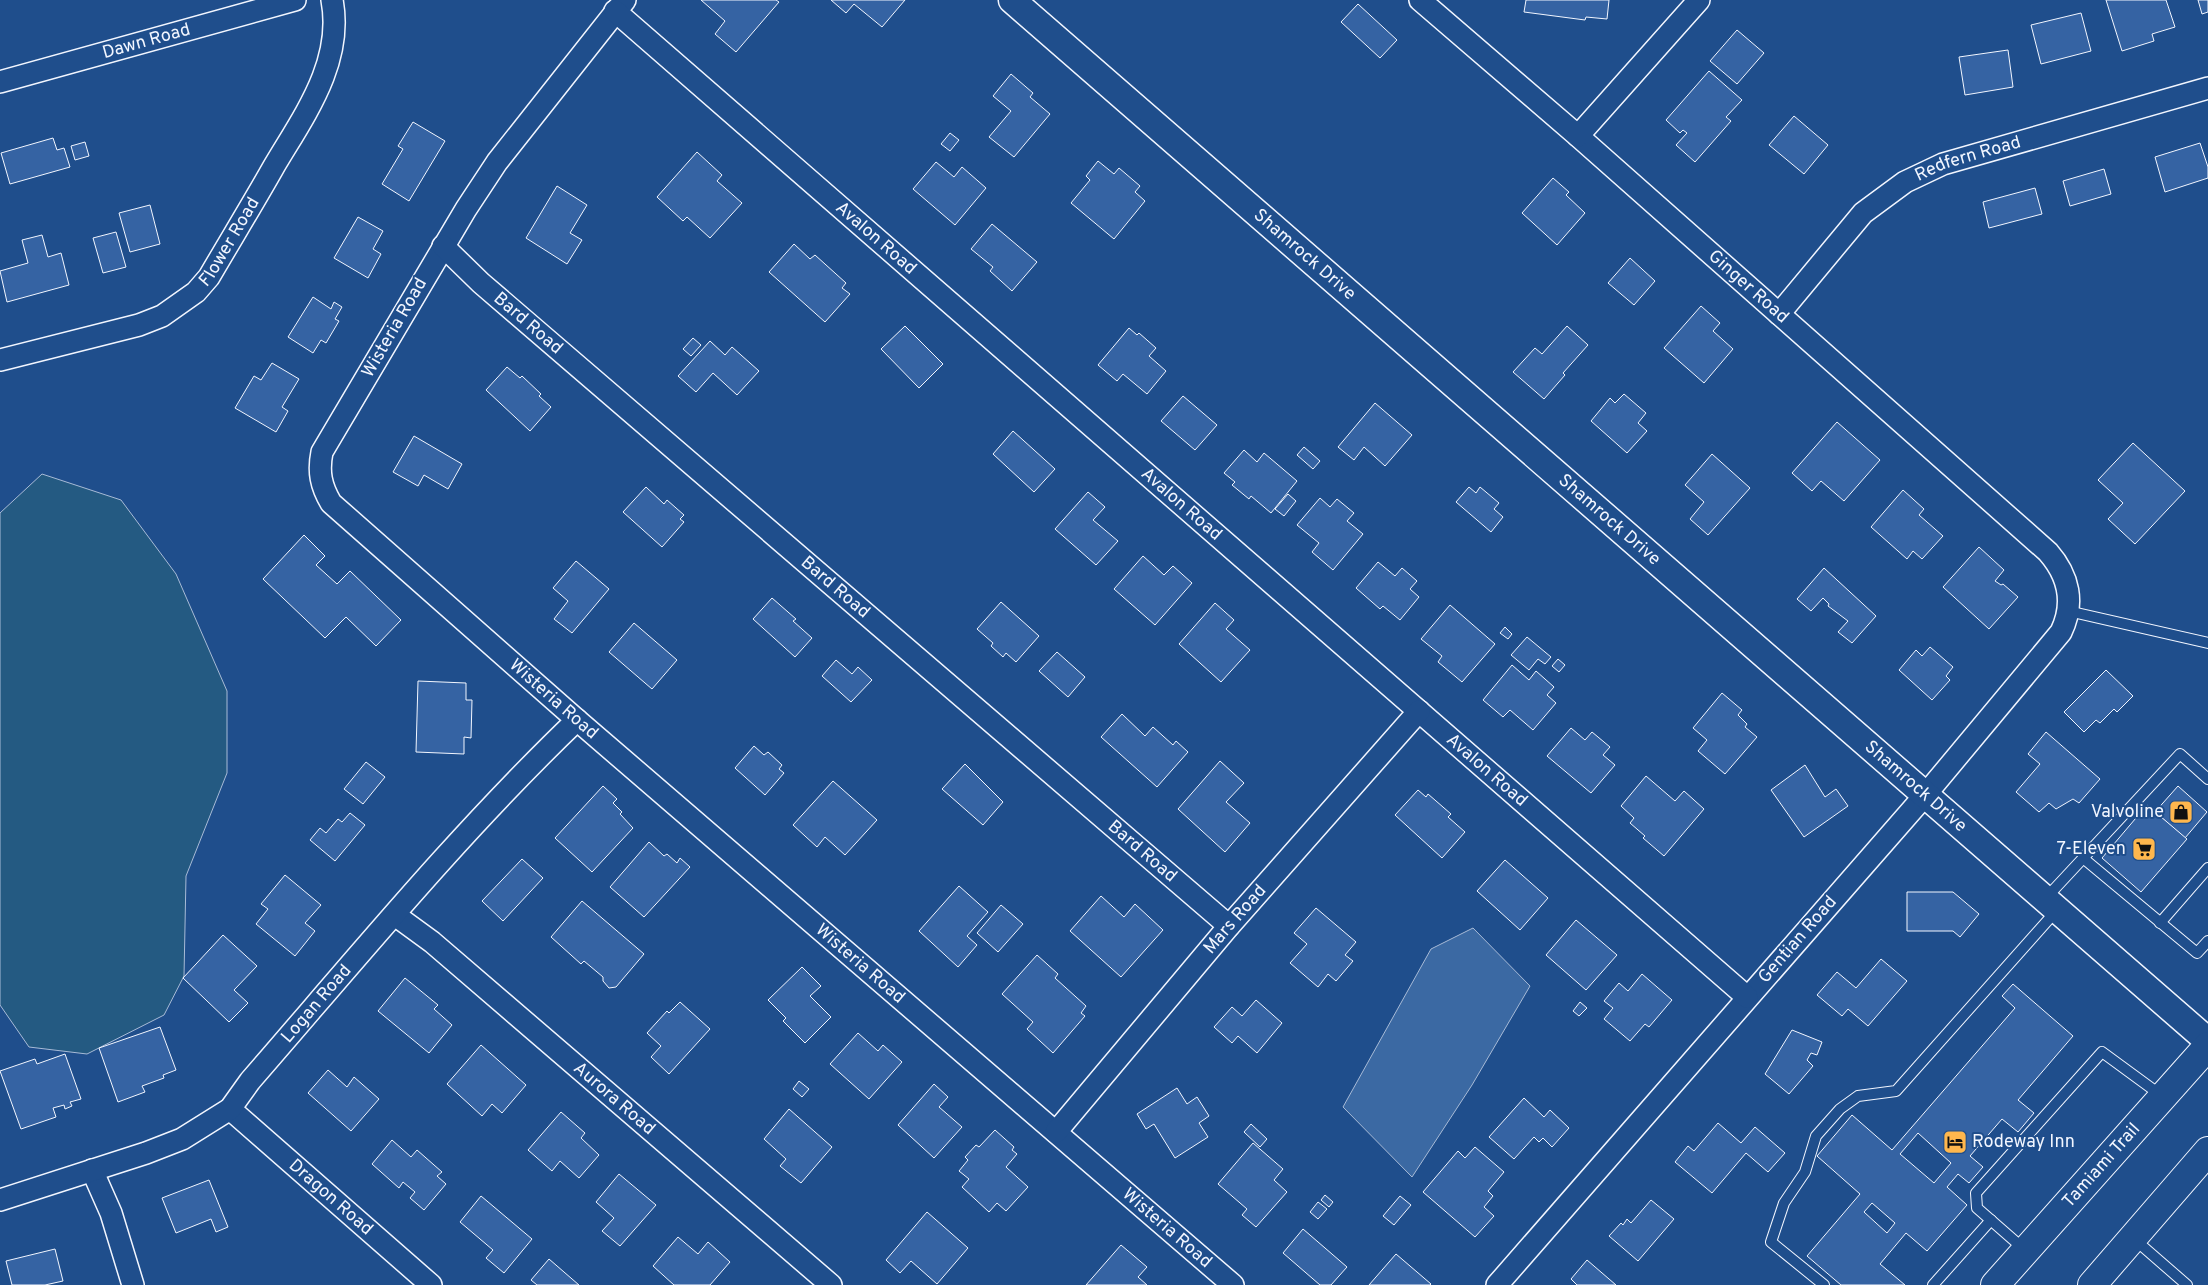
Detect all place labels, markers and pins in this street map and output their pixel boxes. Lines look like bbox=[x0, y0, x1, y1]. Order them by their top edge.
shop icon: Valvoline bbox=[2168, 799, 2194, 825]
place label: Valvoline bbox=[2091, 801, 2164, 824]
supermarket icon: 7-Eleven bbox=[2131, 836, 2157, 862]
place label: 7-Eleven bbox=[2057, 838, 2126, 861]
hotel icon: Rodeway Inn bbox=[1942, 1129, 1968, 1155]
place label: Rodeway Inn bbox=[1972, 1131, 2075, 1154]

